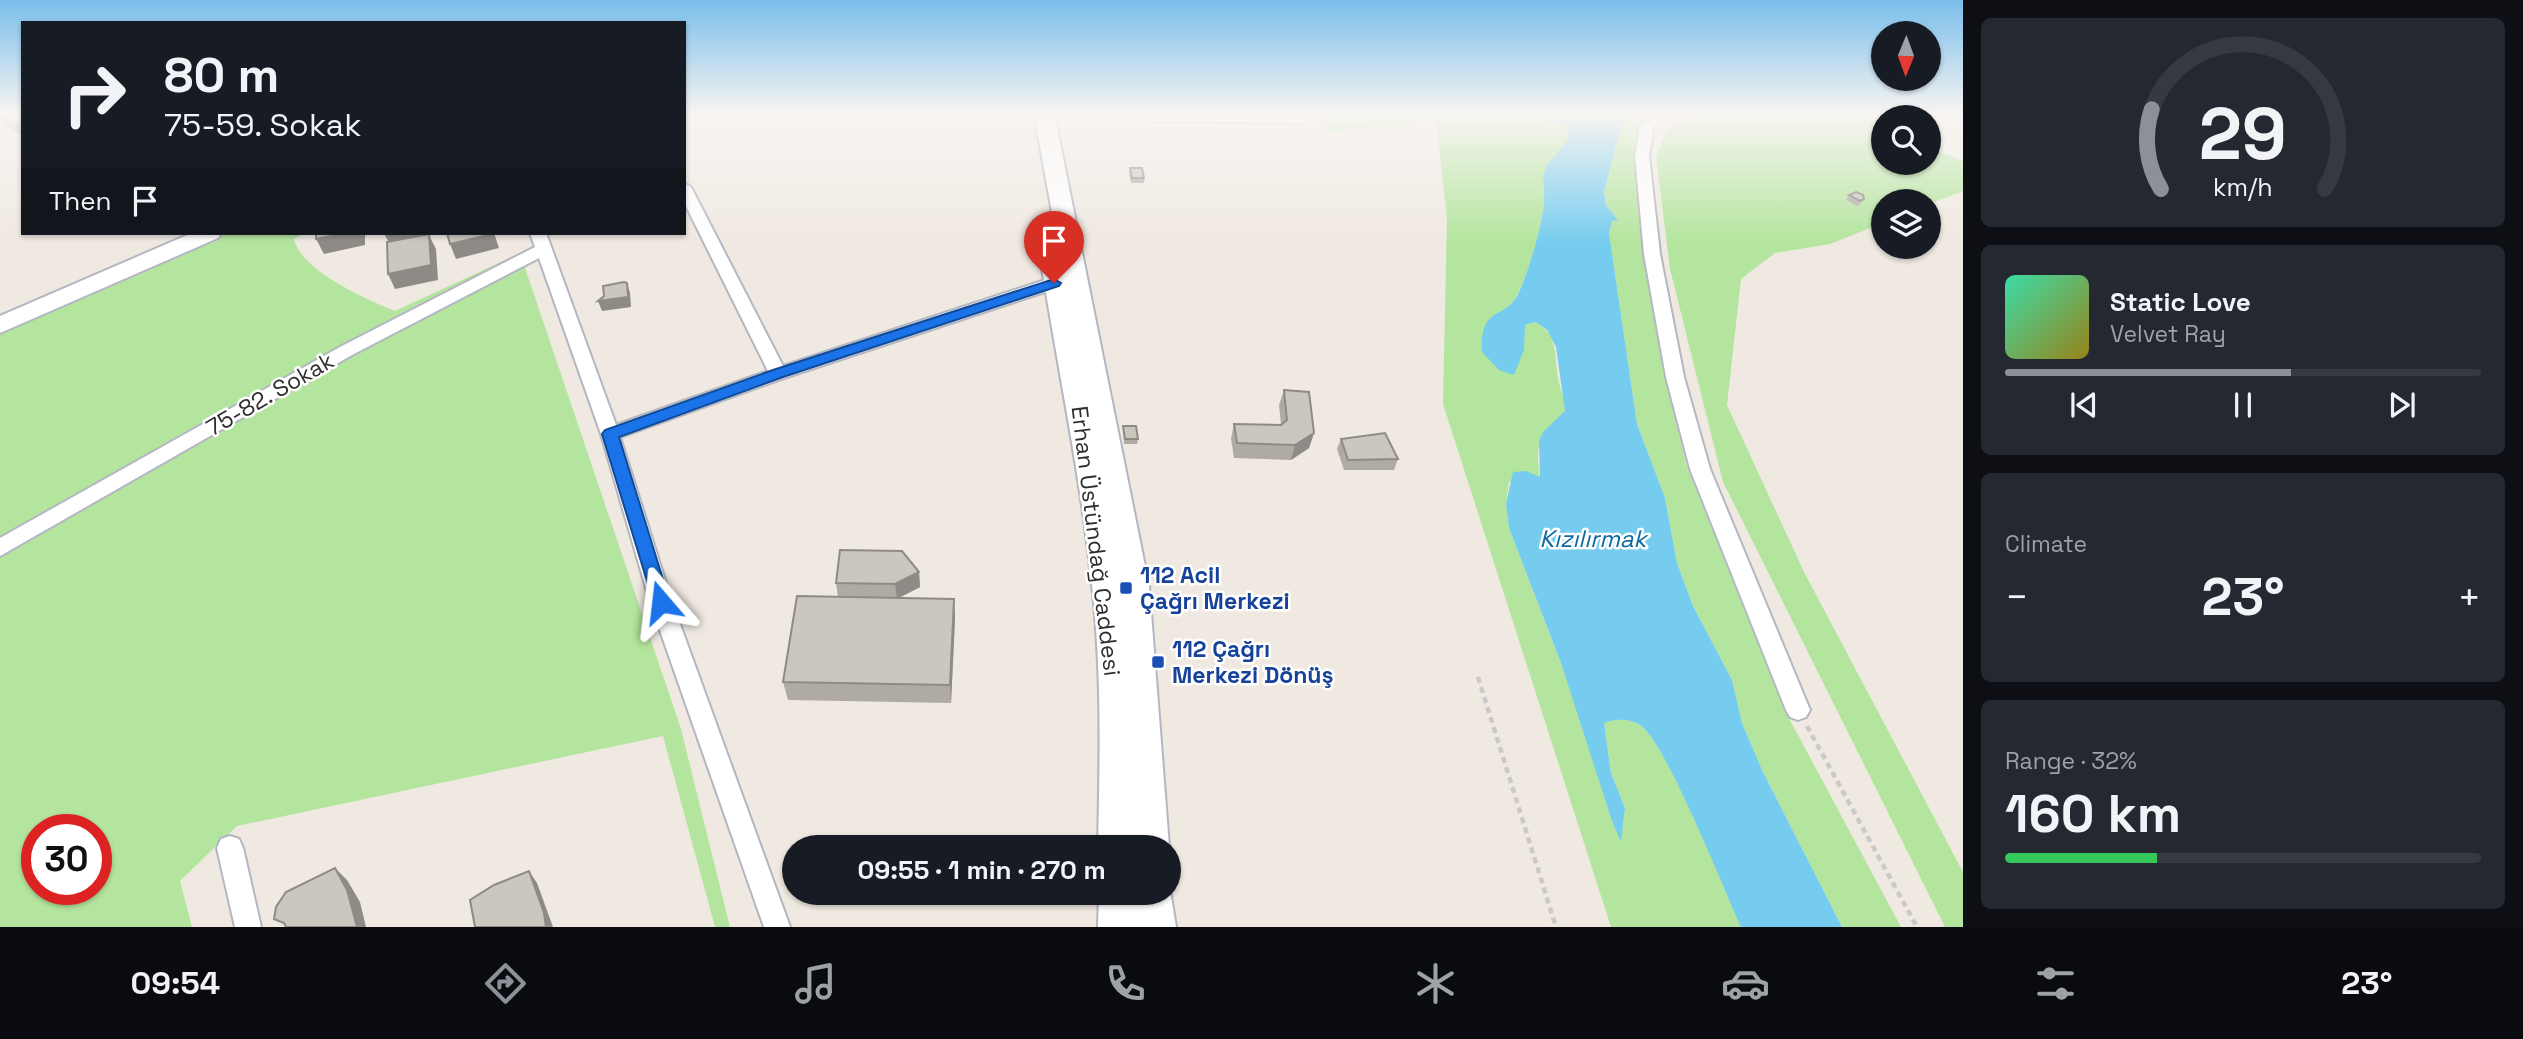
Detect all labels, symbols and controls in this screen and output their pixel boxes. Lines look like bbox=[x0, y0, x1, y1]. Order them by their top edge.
north arrow bbox=[1871, 21, 1941, 91]
map controls bbox=[1871, 21, 1941, 259]
text: 80 m bbox=[164, 44, 279, 106]
icon: right bbox=[49, 49, 140, 140]
text: 29 bbox=[2199, 87, 2287, 180]
text: 75-59. Sokak bbox=[164, 105, 361, 145]
button: search bbox=[1871, 105, 1941, 175]
text: km/h bbox=[2213, 170, 2273, 202]
icon: arrive bbox=[126, 182, 164, 220]
text: Then bbox=[49, 184, 112, 218]
button: layers bbox=[1871, 189, 1941, 259]
pin bbox=[1024, 211, 1084, 283]
icon: arrive bbox=[1035, 222, 1073, 260]
text: Static Love bbox=[2110, 285, 2251, 319]
text: Velvet Ray bbox=[2110, 319, 2226, 349]
street label: 75-82. Sokak bbox=[201, 345, 339, 443]
icon: previous bbox=[2065, 386, 2103, 424]
icon: pause bbox=[2224, 386, 2262, 424]
icon: next bbox=[2383, 386, 2421, 424]
street label: Erhan Üstündağ Caddesi bbox=[1065, 404, 1127, 678]
water label: Kızılırmak bbox=[1539, 523, 1650, 554]
text: Climate bbox=[2005, 529, 2087, 559]
place label: 112 Acil Çağrı Merkezi bbox=[1140, 560, 1290, 616]
text: 23° bbox=[2202, 564, 2285, 630]
position arrow bbox=[624, 565, 698, 639]
text: − bbox=[2005, 573, 2029, 621]
text: + bbox=[2457, 573, 2481, 621]
marker: 112 Acil Çağrı Merkezi bbox=[1118, 580, 1134, 596]
place label: 112 Çağrı Merkezi Dönüş bbox=[1172, 634, 1334, 690]
marker: 112 Çağrı Merkezi Dönüş bbox=[1150, 654, 1166, 670]
text: Range · 32% bbox=[2005, 746, 2137, 776]
text: 160 km bbox=[2005, 781, 2181, 847]
speed limit sign: 30 bbox=[21, 814, 112, 905]
text: 09:55 · 1 min · 270 m bbox=[857, 853, 1106, 887]
icon: directions bbox=[481, 959, 530, 1008]
icon: music bbox=[791, 959, 840, 1008]
icon: phone bbox=[1101, 959, 1150, 1008]
icon: climate bbox=[1411, 959, 1460, 1008]
icon: car bbox=[1721, 959, 1770, 1008]
icon: filters bbox=[2031, 959, 2080, 1008]
text: 09:54 bbox=[131, 963, 220, 1003]
text: 23° bbox=[2341, 963, 2392, 1003]

